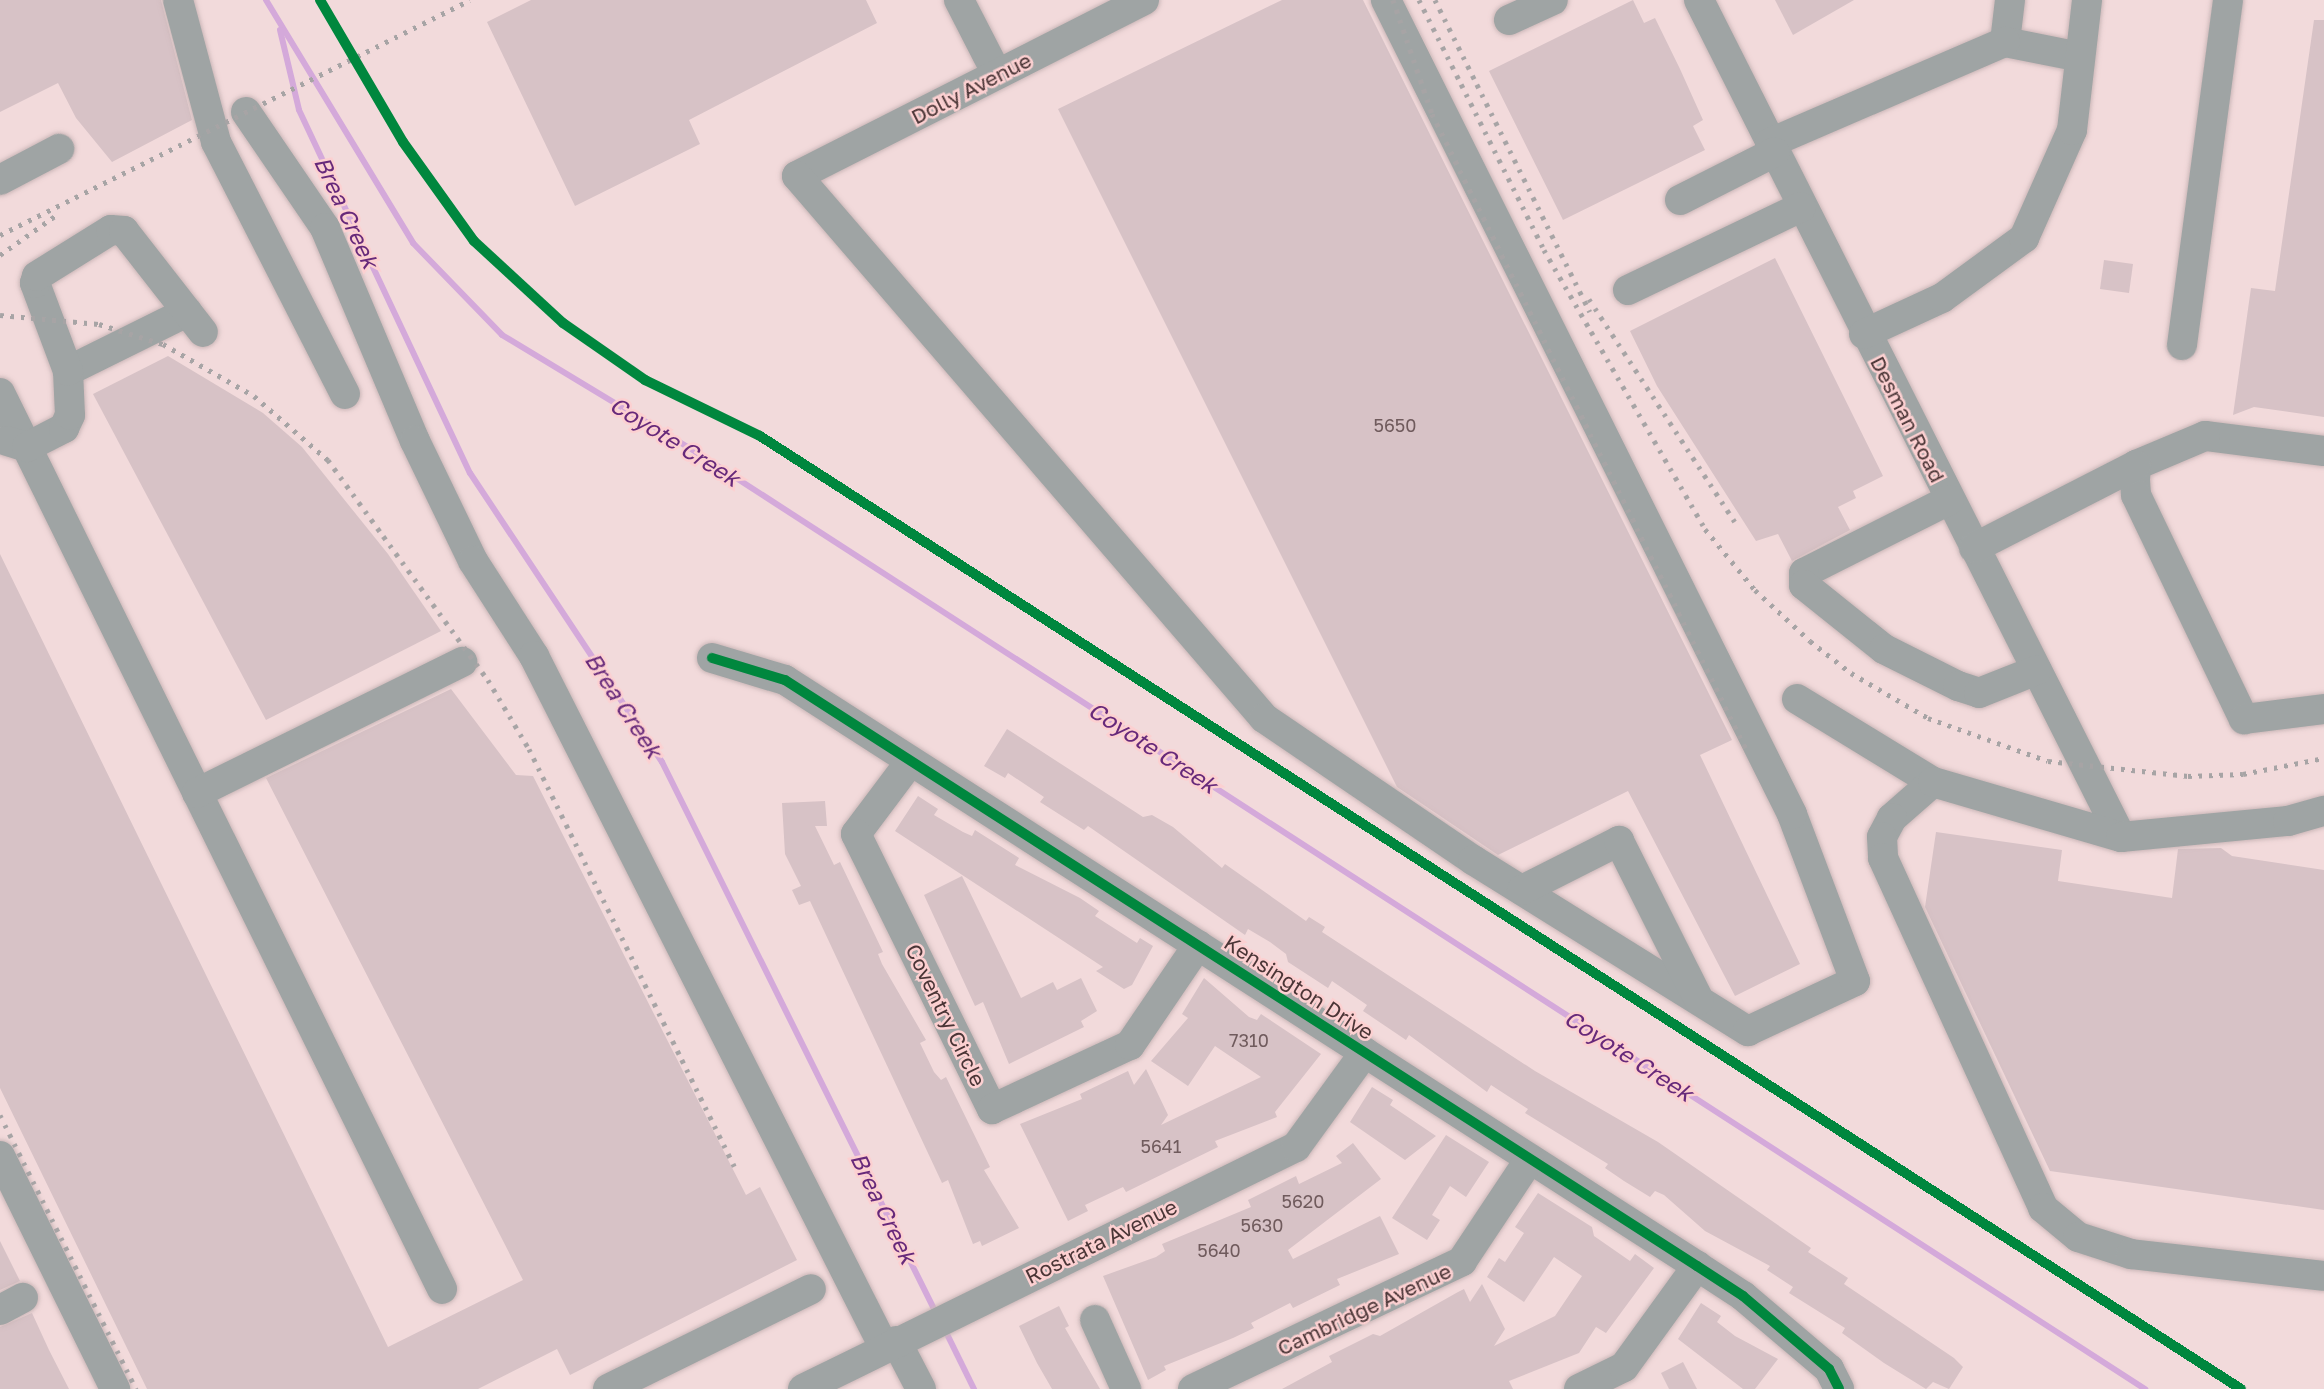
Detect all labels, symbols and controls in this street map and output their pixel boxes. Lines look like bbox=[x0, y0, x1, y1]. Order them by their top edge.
street label: Dolly Avenue bbox=[907, 47, 1035, 129]
water label: Brea Creek bbox=[309, 152, 385, 272]
street label: Desman Road bbox=[1865, 352, 1951, 486]
water label: Coyote Creek bbox=[605, 390, 745, 492]
house number: 5650 bbox=[1374, 414, 1416, 436]
water label: Brea Creek bbox=[580, 647, 668, 763]
water label: Coyote Creek bbox=[1084, 695, 1222, 799]
street label: Kensington Drive bbox=[1220, 929, 1378, 1045]
street label: Coventry Circle bbox=[901, 940, 991, 1090]
water label: Coyote Creek bbox=[1560, 1003, 1698, 1107]
house number: 7310 bbox=[1229, 1029, 1269, 1051]
house number: 5641 bbox=[1140, 1135, 1182, 1157]
water label: Brea Creek bbox=[845, 1148, 923, 1268]
house number: 5620 bbox=[1282, 1190, 1324, 1212]
street label: Rostrata Avenue bbox=[1021, 1193, 1181, 1289]
house number: 5630 bbox=[1240, 1214, 1284, 1236]
house number: 5640 bbox=[1197, 1239, 1241, 1261]
street label: Cambridge Avenue bbox=[1273, 1258, 1455, 1360]

